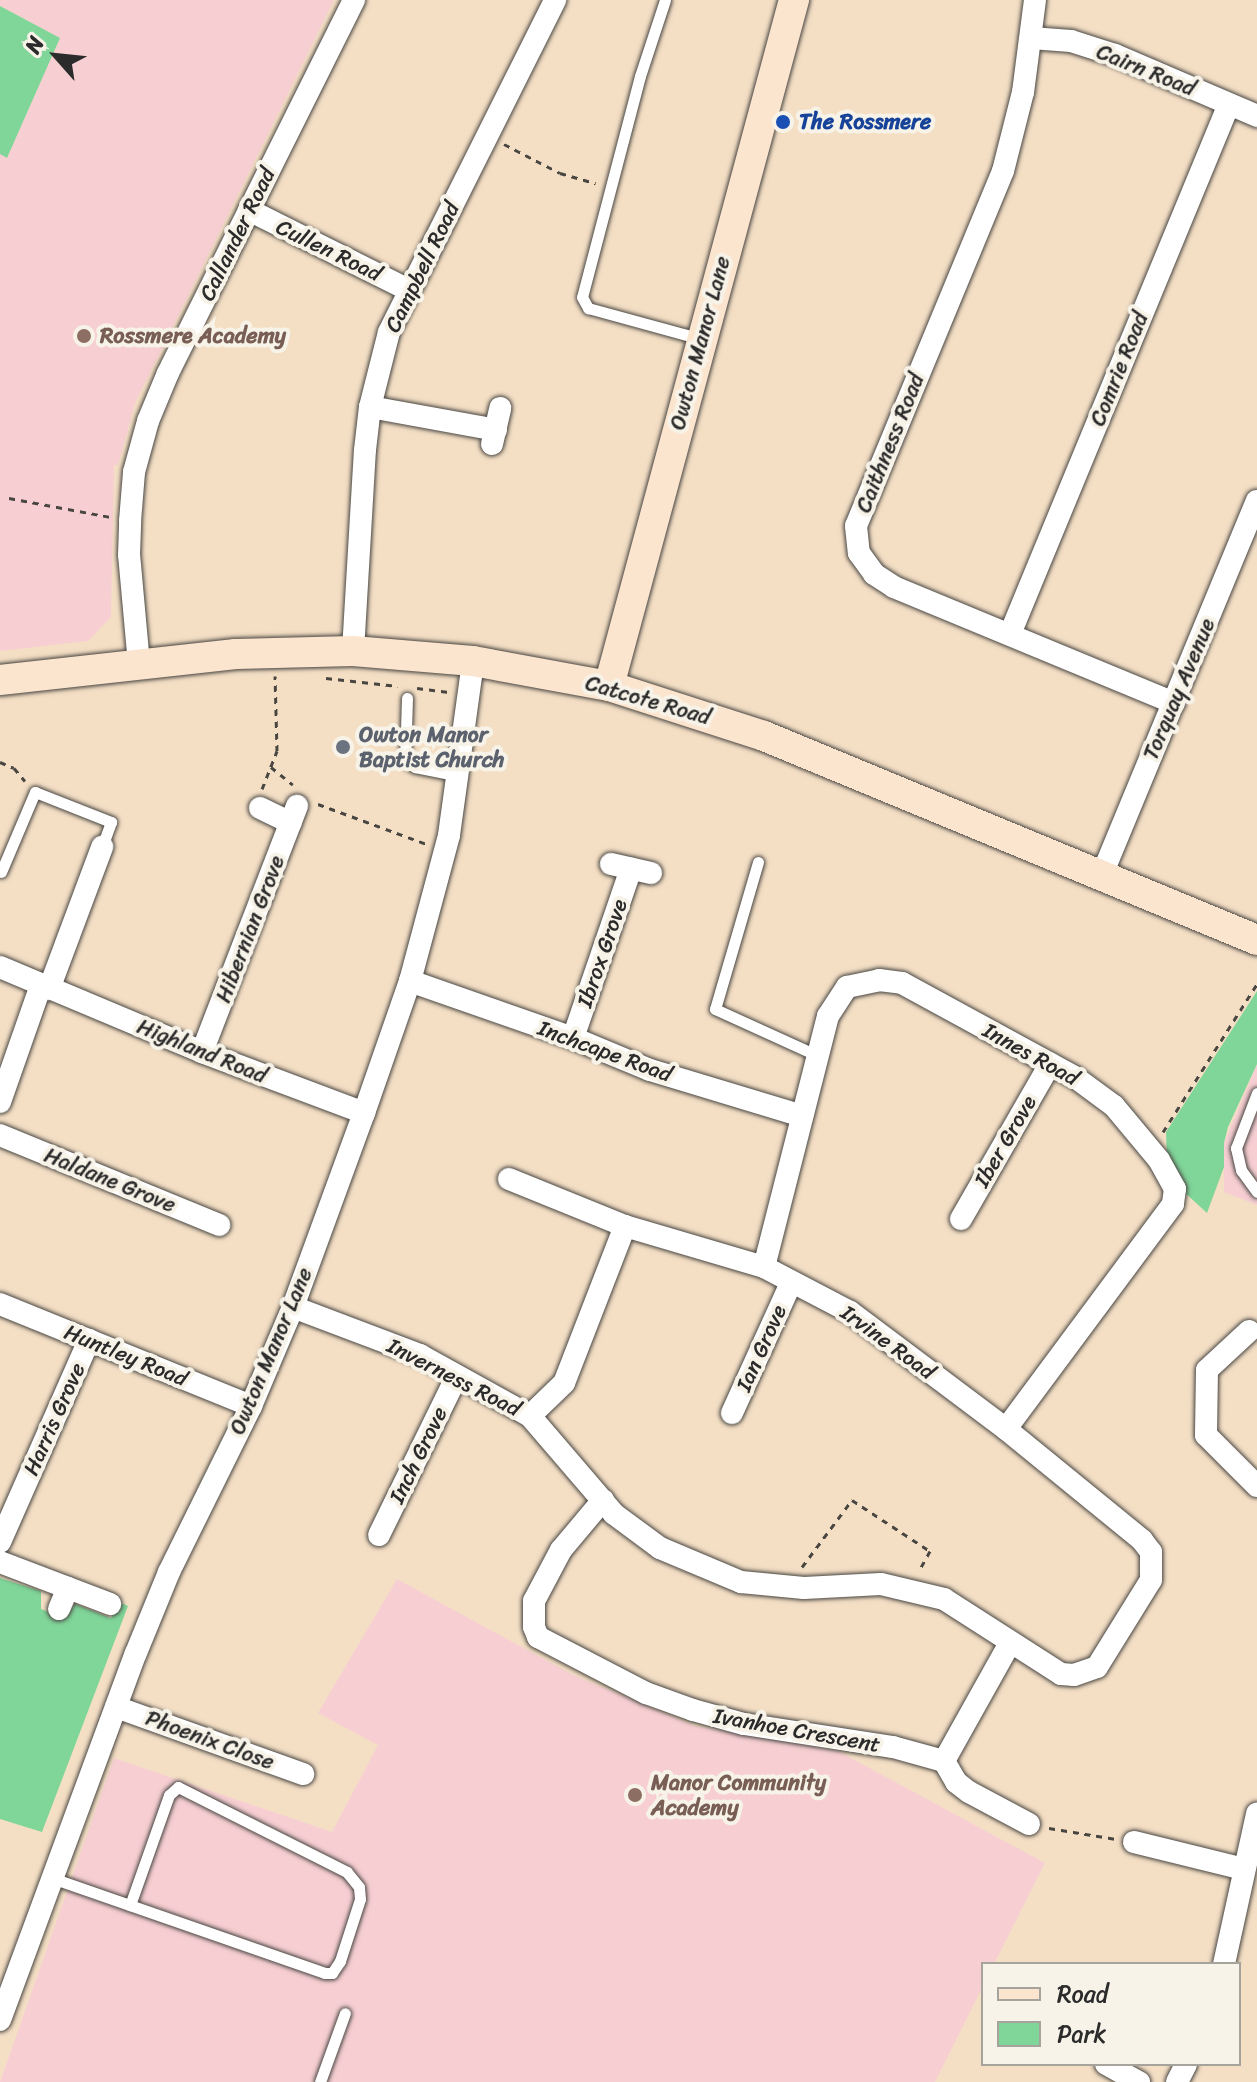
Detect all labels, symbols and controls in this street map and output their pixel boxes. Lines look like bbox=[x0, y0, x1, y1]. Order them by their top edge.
north arrow bbox=[16, 16, 96, 96]
text: N bbox=[13, 29, 55, 61]
street label: Cairn Road bbox=[1093, 38, 1199, 102]
place label: The Rossmere bbox=[799, 109, 932, 135]
marker: The Rossmere bbox=[774, 113, 792, 131]
street label: Callander Road bbox=[193, 163, 281, 305]
street label: Campbell Road bbox=[379, 198, 465, 336]
street label: Cullen Road bbox=[272, 213, 386, 287]
street label: Owton Manor Lane bbox=[664, 253, 736, 433]
street label: Comrie Road bbox=[1084, 308, 1154, 430]
place label: Rossmere Academy bbox=[100, 323, 286, 349]
marker: Rossmere Academy bbox=[75, 327, 93, 345]
street label: Caithness Road bbox=[850, 370, 930, 516]
street label: Torquay Avenue bbox=[1137, 614, 1221, 764]
street label: Catcote Road bbox=[582, 670, 714, 730]
place label: Owton Manor Baptist Church bbox=[359, 721, 504, 772]
marker: Owton Manor Baptist Church bbox=[334, 738, 352, 756]
street label: Hibernian Grove bbox=[210, 851, 290, 1007]
street label: Ibrox Grove bbox=[571, 895, 633, 1011]
street label: Highland Road bbox=[133, 1013, 271, 1089]
street label: Inchcape Road bbox=[534, 1014, 676, 1088]
street label: Innes Road bbox=[978, 1017, 1084, 1091]
street label: Iber Grove bbox=[968, 1090, 1042, 1192]
street label: Haldane Grove bbox=[41, 1142, 179, 1218]
street label: Owton Manor Lane bbox=[224, 1263, 318, 1439]
street label: Irvine Road bbox=[836, 1299, 940, 1385]
street label: Ian Grove bbox=[730, 1300, 792, 1396]
street label: Huntley Road bbox=[60, 1318, 192, 1392]
street label: Inverness Road bbox=[383, 1332, 525, 1422]
street label: Harris Grove bbox=[17, 1358, 91, 1480]
street label: Inch Grove bbox=[383, 1402, 453, 1508]
street label: Ivanhoe Crescent bbox=[712, 1702, 882, 1758]
street label: Phoenix Close bbox=[142, 1705, 278, 1775]
place label: Manor Community Academy bbox=[651, 1769, 827, 1820]
marker: Manor Community Academy bbox=[626, 1786, 644, 1804]
legend bbox=[981, 1962, 1241, 2066]
text: Road bbox=[1057, 1973, 1108, 2015]
text: Park bbox=[1057, 2013, 1106, 2055]

